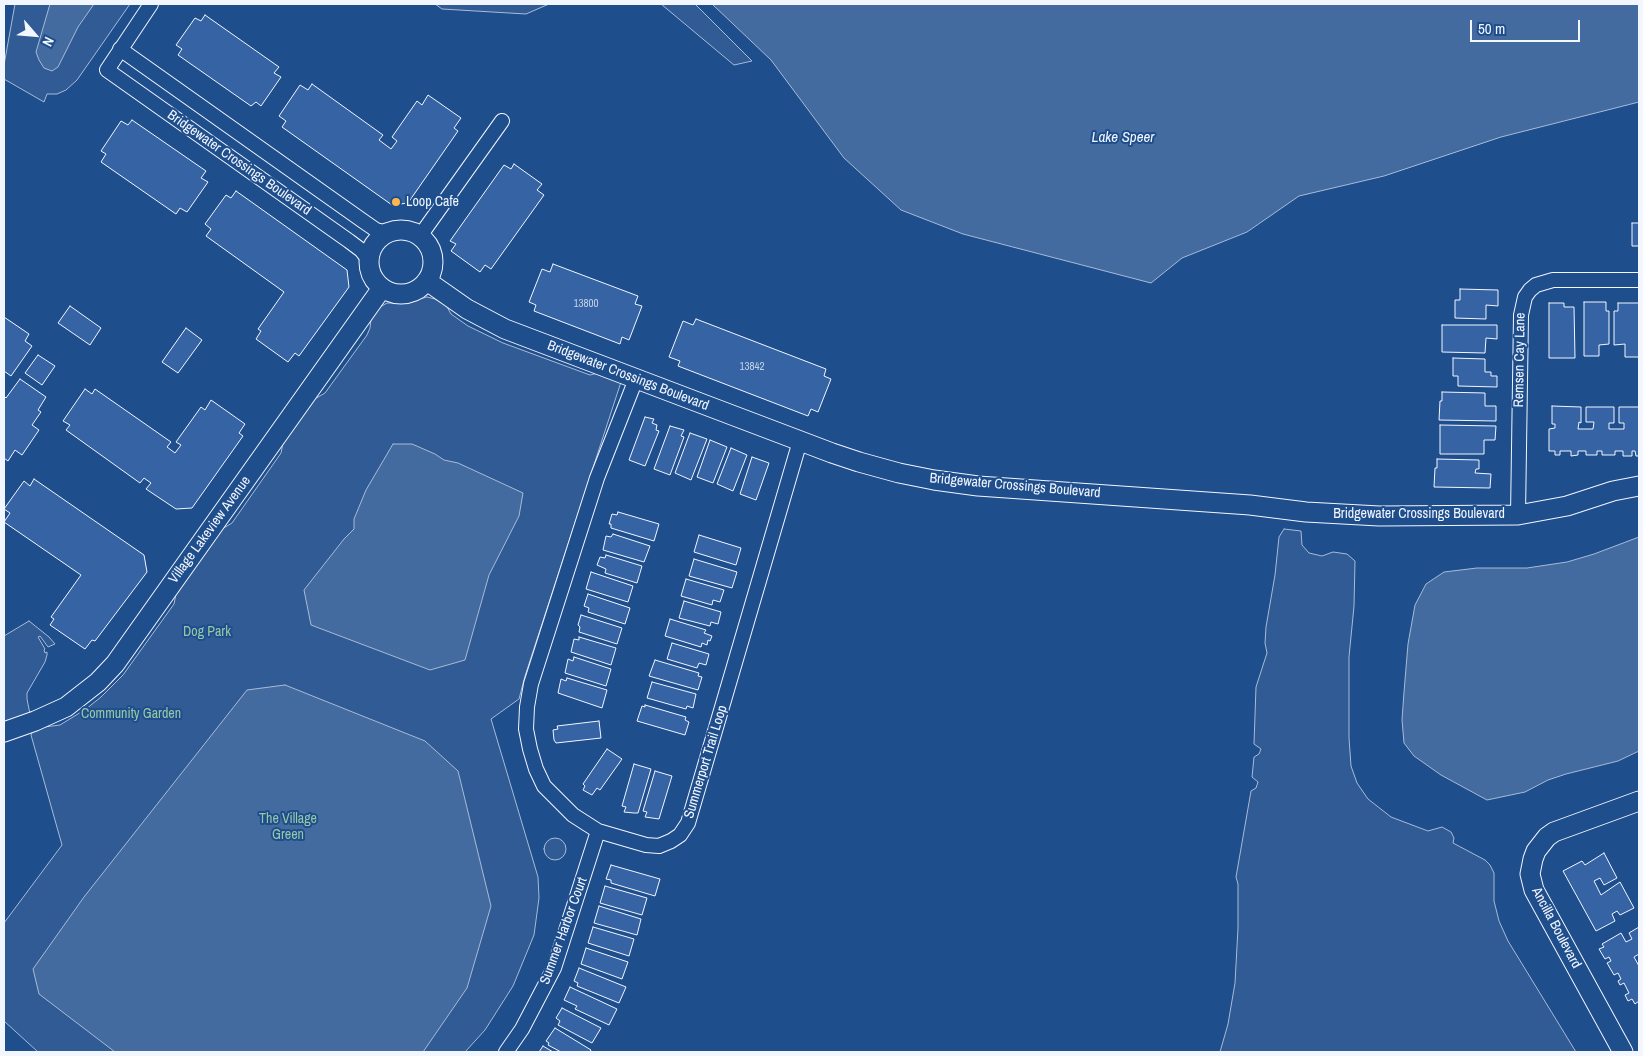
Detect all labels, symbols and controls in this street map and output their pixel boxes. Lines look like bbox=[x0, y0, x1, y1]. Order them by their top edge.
north arrow bbox=[10, 10, 60, 60]
scale bar bbox=[1473, 10, 1583, 42]
text: 50 m bbox=[1478, 18, 1505, 39]
text: N bbox=[38, 34, 58, 50]
street label: Bridgewater Crossings Boulevard bbox=[164, 107, 314, 219]
water label: Lake Speer bbox=[1092, 129, 1154, 147]
place label: Loop Cafe bbox=[406, 194, 459, 210]
marker: Loop Cafe bbox=[390, 196, 402, 208]
house number: 13800 bbox=[573, 297, 599, 311]
street label: Remsen Cay Lane bbox=[1511, 312, 1529, 408]
street label: Bridgewater Crossings Boulevard bbox=[545, 337, 711, 415]
house number: 13842 bbox=[739, 360, 765, 374]
street label: Bridgewater Crossings Boulevard bbox=[929, 470, 1101, 502]
street label: Village Lakeview Avenue bbox=[165, 473, 255, 587]
street label: Bridgewater Crossings Boulevard bbox=[1333, 506, 1505, 522]
park label: Dog Park bbox=[183, 624, 231, 640]
street label: Summerport Trail Loop bbox=[681, 703, 731, 821]
park label: Community Garden bbox=[81, 706, 181, 722]
park label: The Village Green bbox=[259, 811, 317, 844]
street label: Summer Harbor Court bbox=[537, 875, 591, 987]
street label: Ancilla Boulevard bbox=[1528, 885, 1584, 971]

